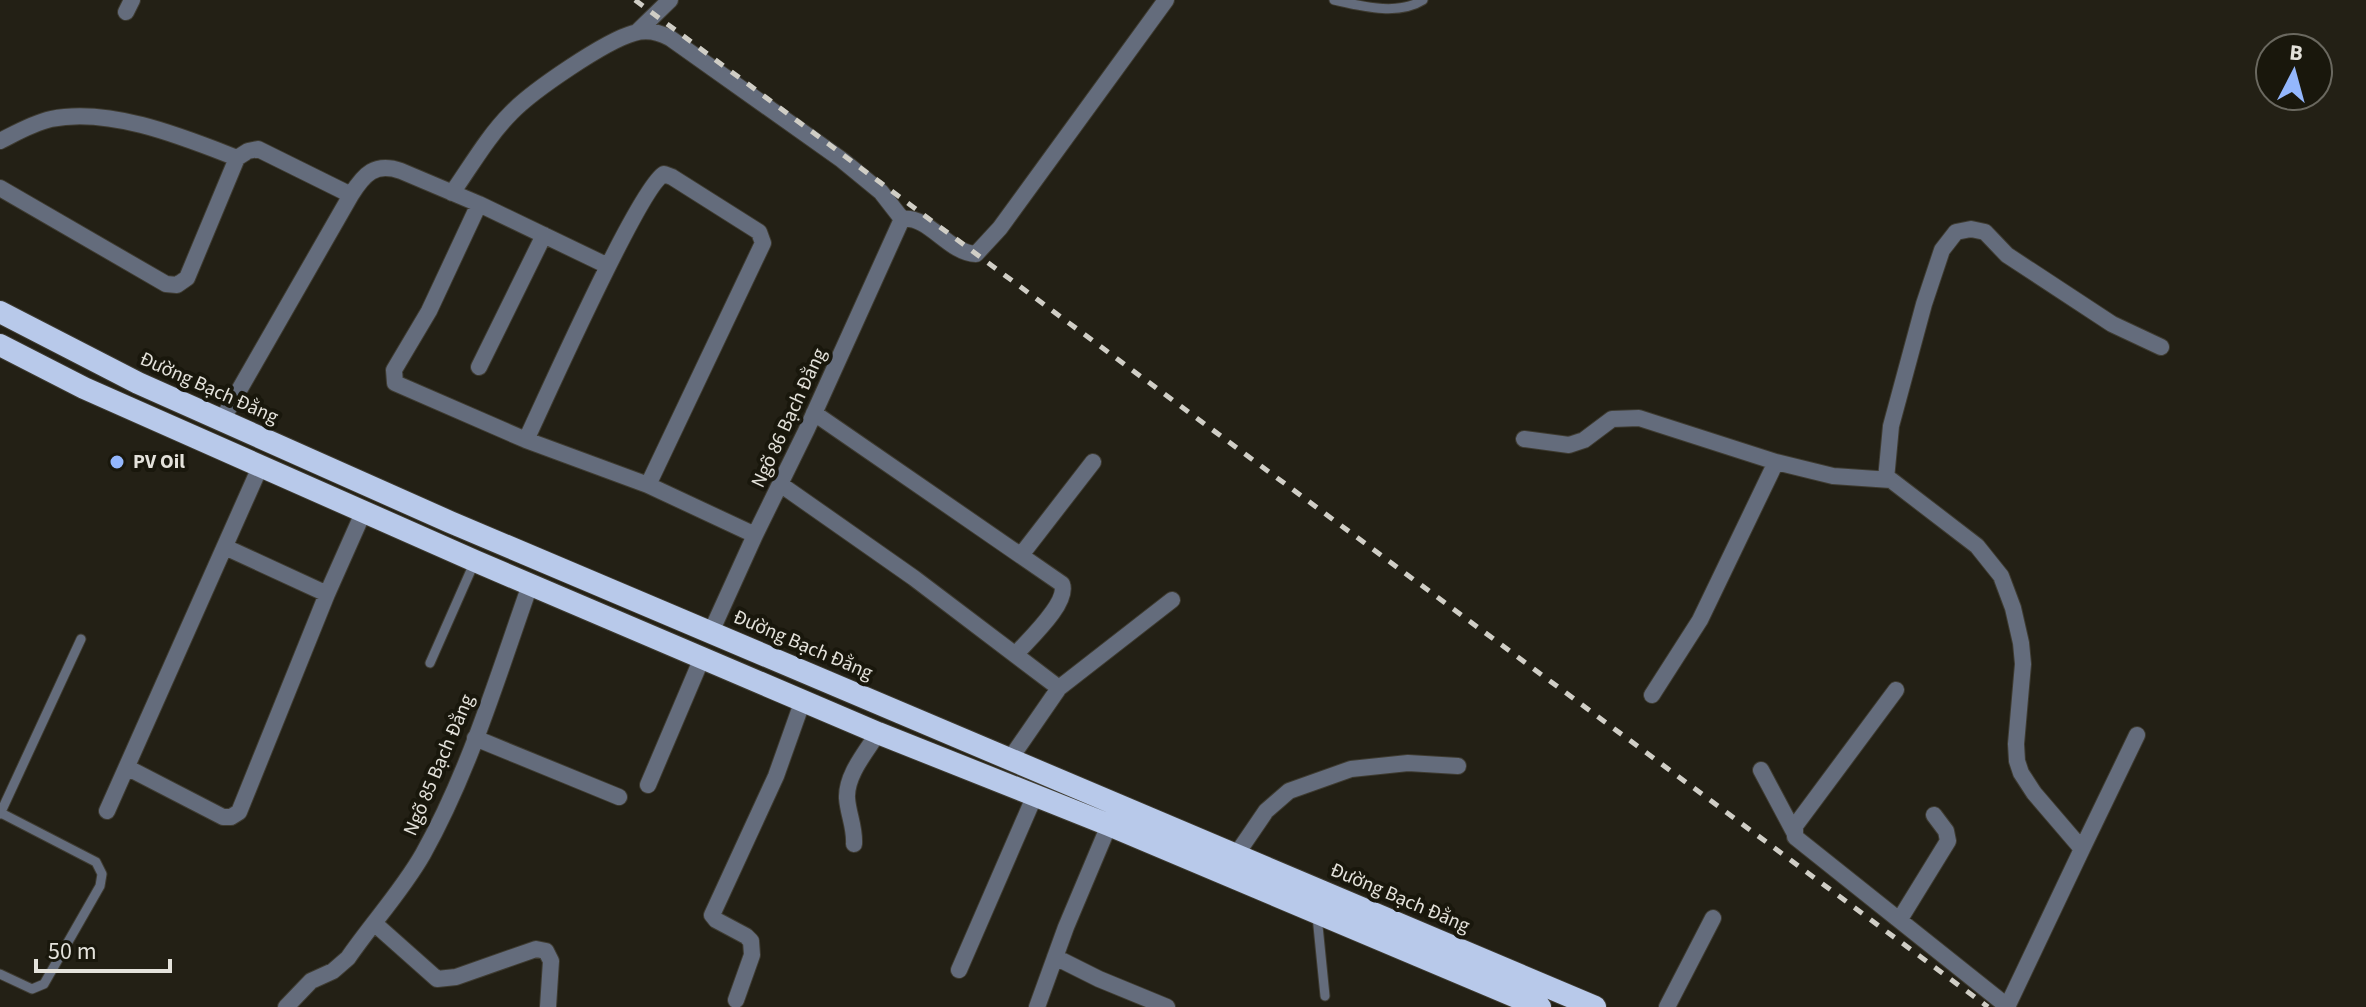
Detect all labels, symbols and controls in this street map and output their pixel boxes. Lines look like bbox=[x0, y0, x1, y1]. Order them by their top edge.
north arrow bbox=[2254, 32, 2334, 112]
text: B bbox=[2288, 36, 2304, 70]
street label: Ngõ 86 Bạch Đằng bbox=[744, 344, 834, 492]
street label: Đường Bạch Đằng bbox=[135, 345, 283, 431]
place label: PV Oil bbox=[133, 448, 185, 476]
marker: PV Oil bbox=[108, 453, 126, 471]
street label: Đường Bạch Đằng bbox=[729, 603, 877, 687]
street label: Ngõ 85 Bạch Đằng bbox=[397, 690, 481, 840]
street label: Đường Bạch Đằng bbox=[1326, 856, 1474, 940]
scale bar bbox=[36, 923, 170, 973]
text: 50 m bbox=[48, 934, 97, 969]

